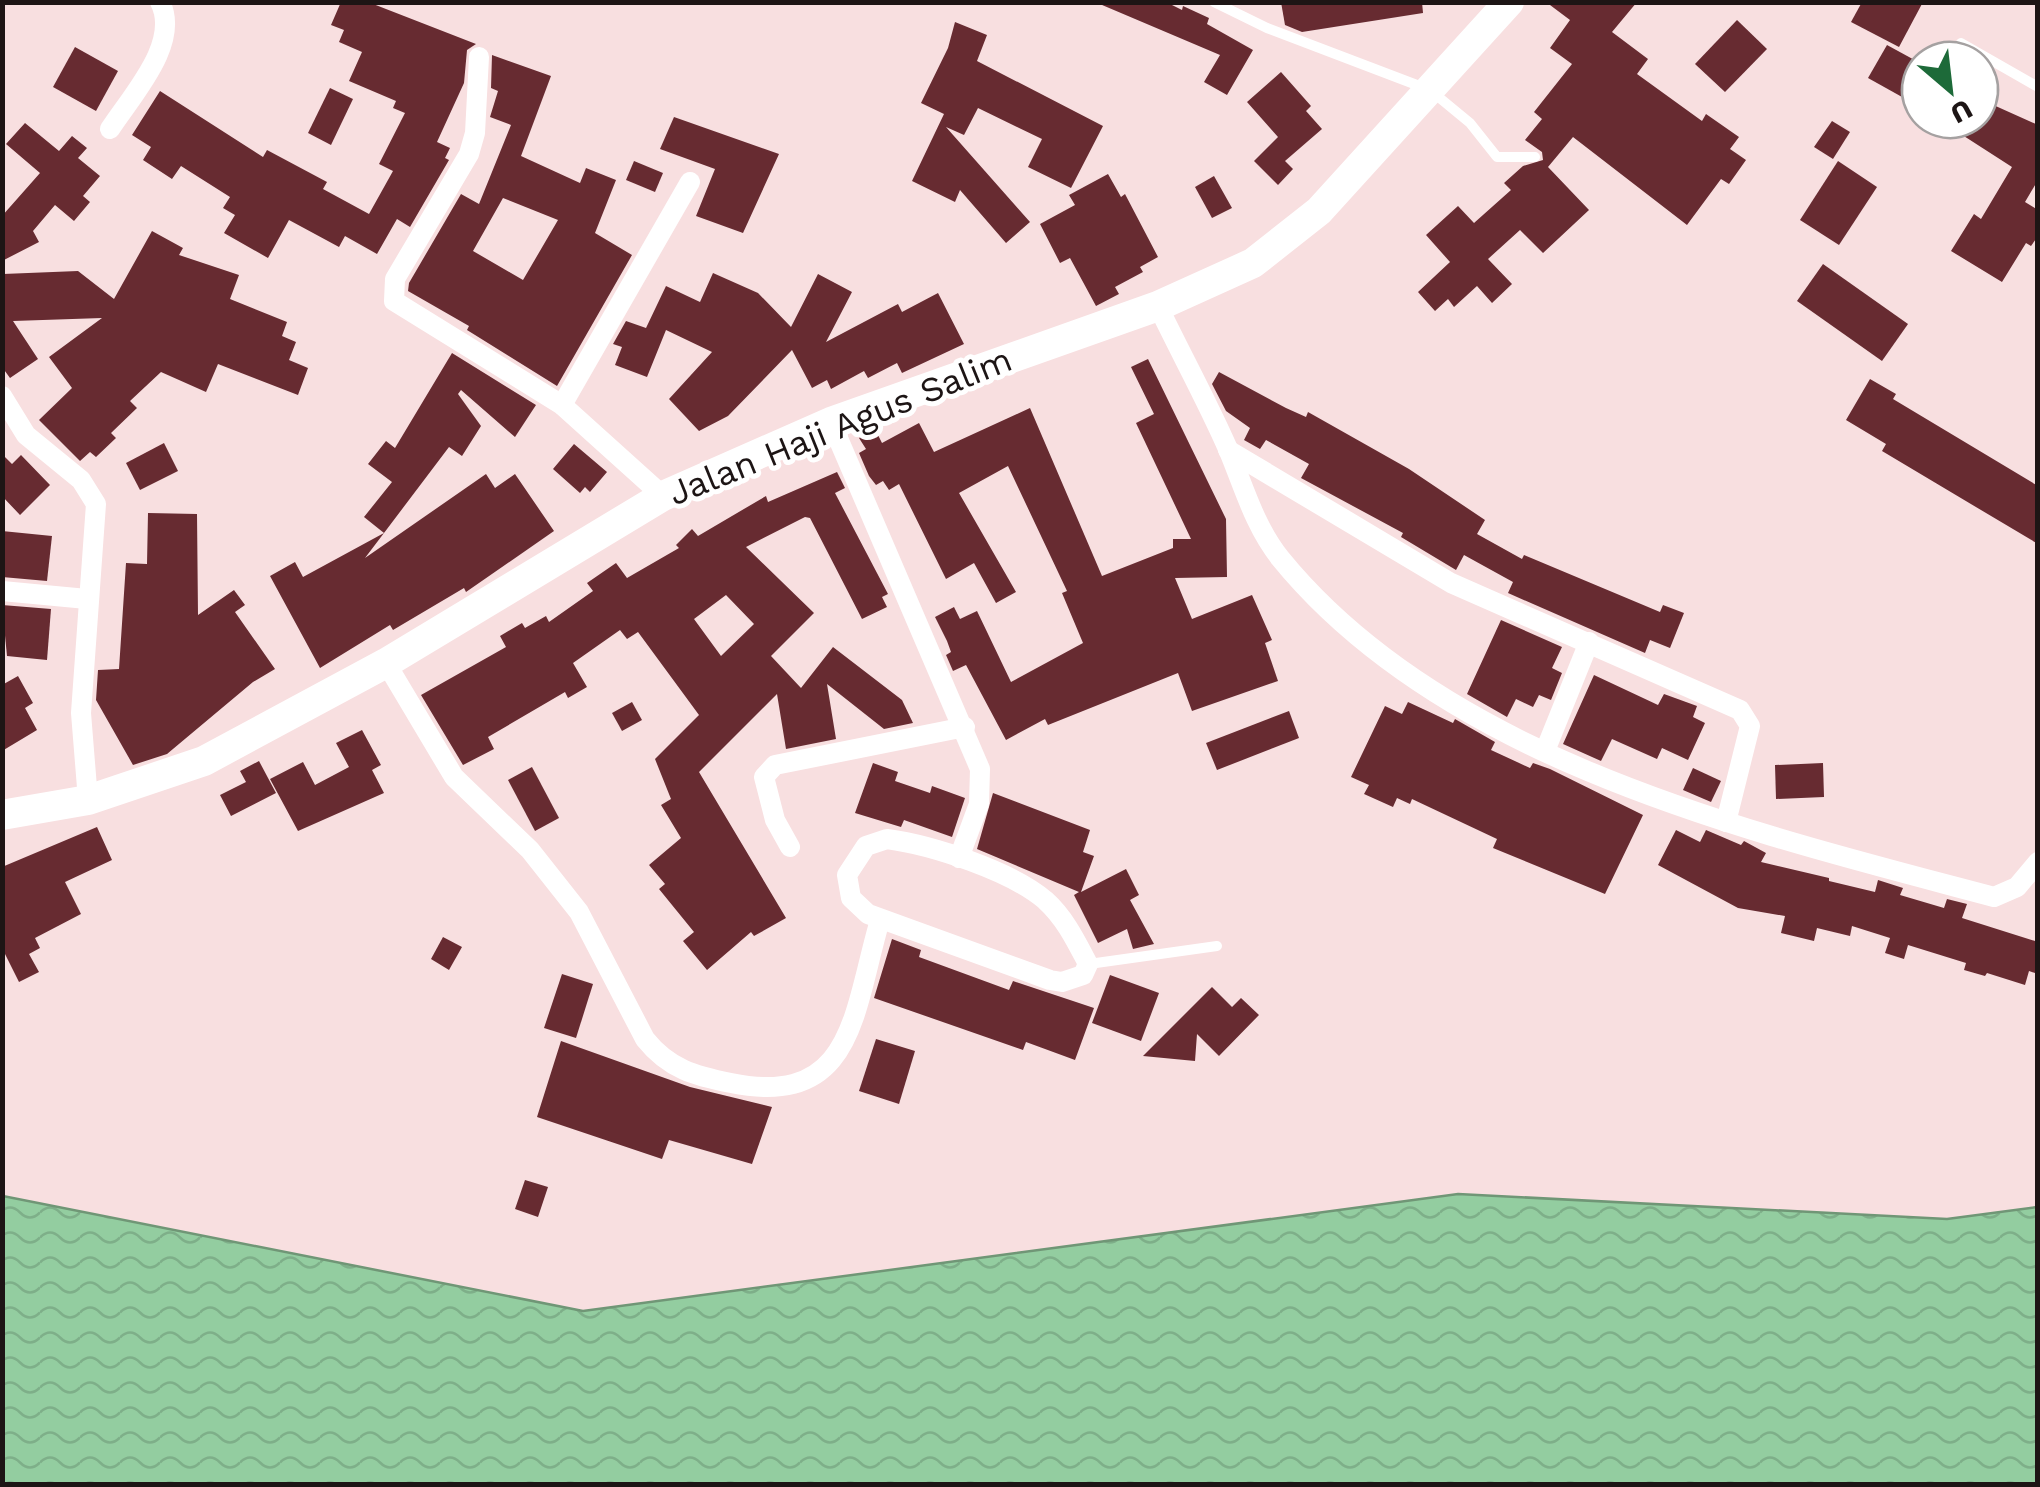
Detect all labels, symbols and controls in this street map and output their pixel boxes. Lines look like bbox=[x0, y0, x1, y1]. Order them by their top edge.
north arrow bbox=[1900, 40, 2000, 140]
text: U bbox=[1945, 92, 1978, 131]
street label: Jalan Haji Agus Salim bbox=[662, 338, 1018, 514]

